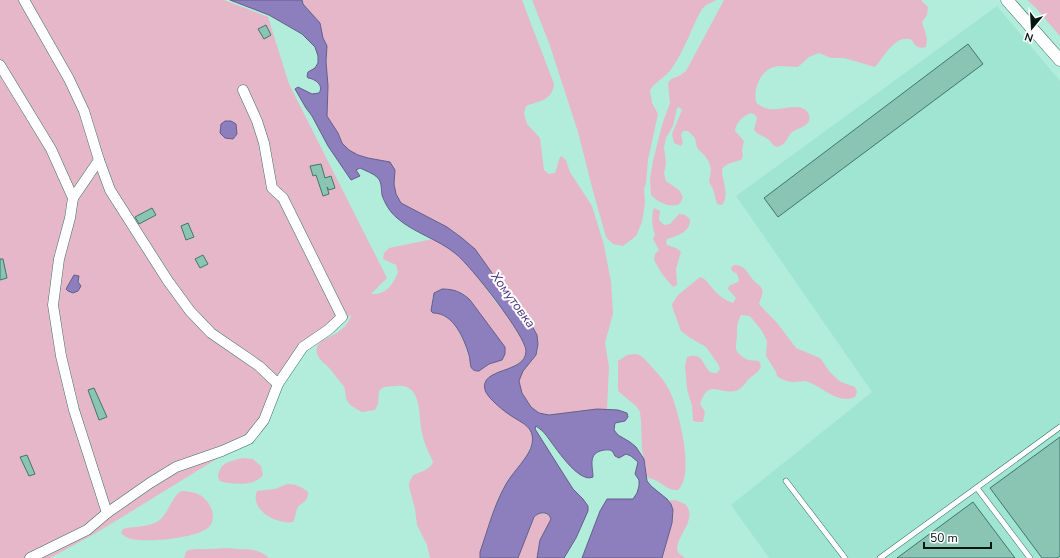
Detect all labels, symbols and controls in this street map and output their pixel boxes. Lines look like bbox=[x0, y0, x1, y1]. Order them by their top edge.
north arrow bbox=[1012, 8, 1052, 48]
text: N bbox=[1023, 29, 1035, 45]
water label: Хомутовка bbox=[486, 268, 539, 332]
scale bar bbox=[924, 524, 991, 550]
text: 50 m bbox=[930, 530, 958, 546]

